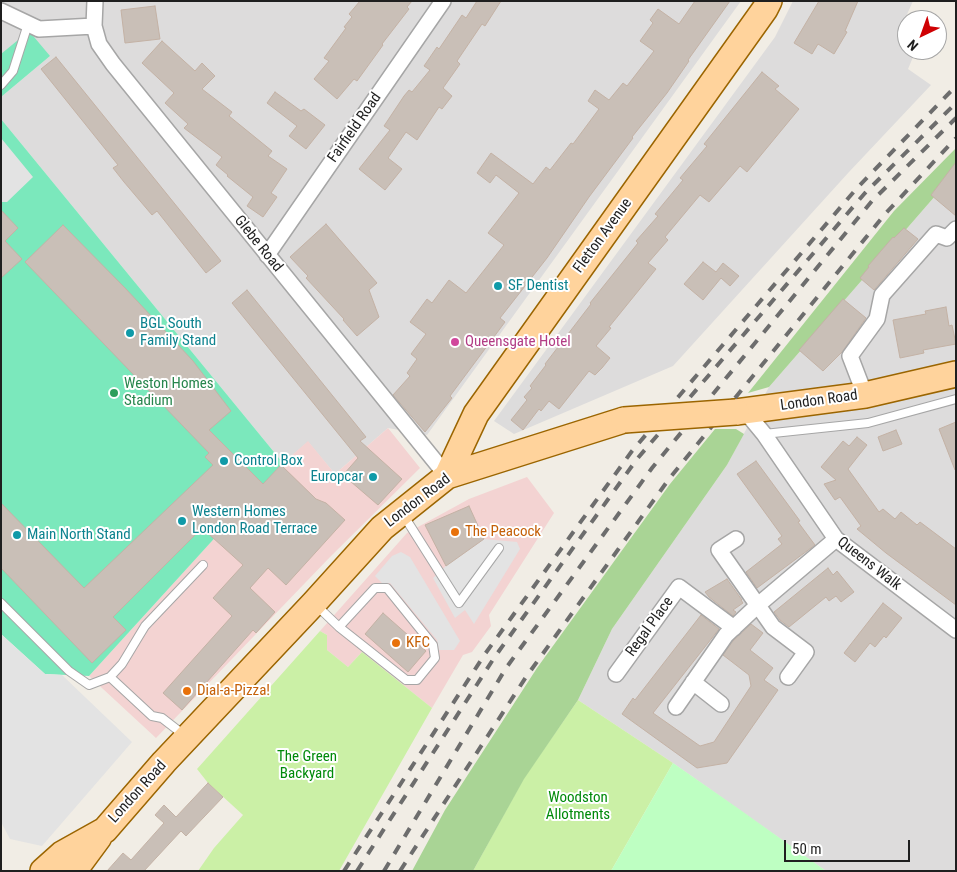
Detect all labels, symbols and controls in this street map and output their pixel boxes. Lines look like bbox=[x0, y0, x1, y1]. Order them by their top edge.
north arrow bbox=[897, 10, 947, 60]
text: N bbox=[904, 37, 921, 54]
street label: Fairfield Road bbox=[324, 90, 386, 166]
street label: Fletton Avenue bbox=[570, 195, 636, 277]
street label: Glebe Road bbox=[230, 212, 286, 276]
place label: SF Dentist bbox=[508, 277, 568, 295]
marker: SF Dentist bbox=[492, 280, 504, 292]
place label: BGL South Family Stand bbox=[140, 315, 216, 350]
marker: BGL South Family Stand bbox=[124, 327, 136, 339]
place label: Queensgate Hotel bbox=[465, 333, 571, 351]
marker: Queensgate Hotel bbox=[449, 336, 461, 348]
place label: Weston Homes Stadium bbox=[124, 375, 214, 410]
marker: Weston Homes Stadium bbox=[108, 387, 120, 399]
street label: London Road bbox=[779, 387, 859, 415]
place label: Control Box bbox=[234, 452, 303, 470]
marker: Control Box bbox=[218, 455, 230, 467]
place label: Europcar bbox=[310, 468, 363, 486]
street label: London Road bbox=[382, 470, 454, 532]
marker: Europcar bbox=[367, 471, 379, 483]
place label: Western Homes London Road Terrace bbox=[192, 503, 317, 538]
marker: Western Homes London Road Terrace bbox=[176, 515, 188, 527]
place label: The Peacock bbox=[465, 523, 541, 541]
place label: Main North Stand bbox=[27, 526, 131, 544]
marker: The Peacock bbox=[449, 526, 461, 538]
marker: Main North Stand bbox=[11, 529, 23, 541]
street label: Queens Walk bbox=[833, 533, 905, 595]
street label: Regal Place bbox=[622, 594, 678, 660]
place label: KFC bbox=[406, 634, 430, 652]
marker: KFC bbox=[390, 637, 402, 649]
place label: Dial-a-Pizza! bbox=[197, 682, 270, 700]
marker: Dial-a-Pizza! bbox=[181, 685, 193, 697]
park label: The Green Backyard bbox=[277, 748, 337, 783]
street label: London Road bbox=[105, 757, 171, 827]
park label: Woodston Allotments bbox=[546, 789, 610, 824]
scale bar bbox=[787, 830, 913, 862]
text: 50 m bbox=[792, 840, 822, 858]

